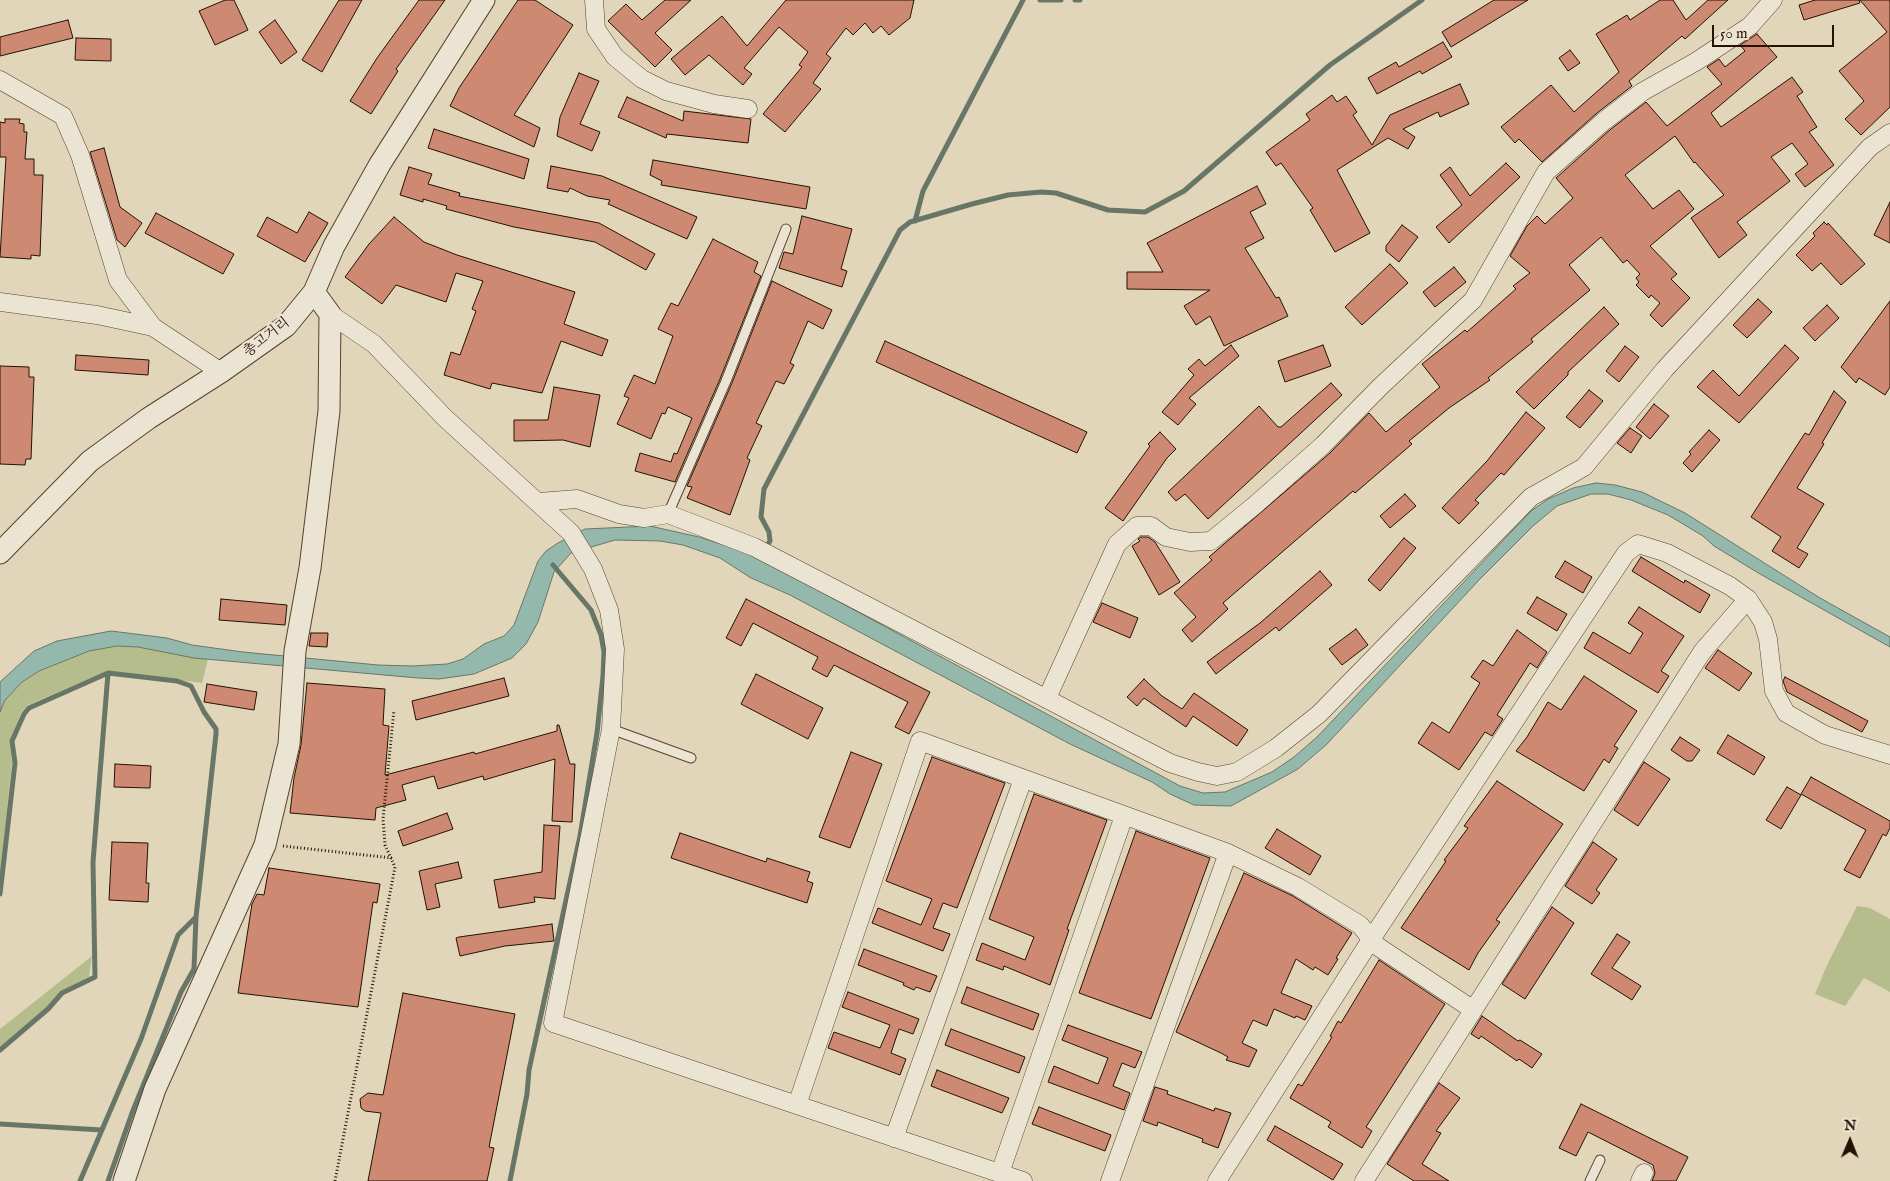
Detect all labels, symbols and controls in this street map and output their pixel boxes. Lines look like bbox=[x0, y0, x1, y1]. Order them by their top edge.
scale bar bbox=[1715, 15, 1838, 47]
text: 50 m bbox=[1720, 24, 1748, 43]
street label: 총고거리 bbox=[241, 315, 293, 361]
north arrow bbox=[1825, 1116, 1875, 1166]
text: N bbox=[1844, 1117, 1856, 1135]

